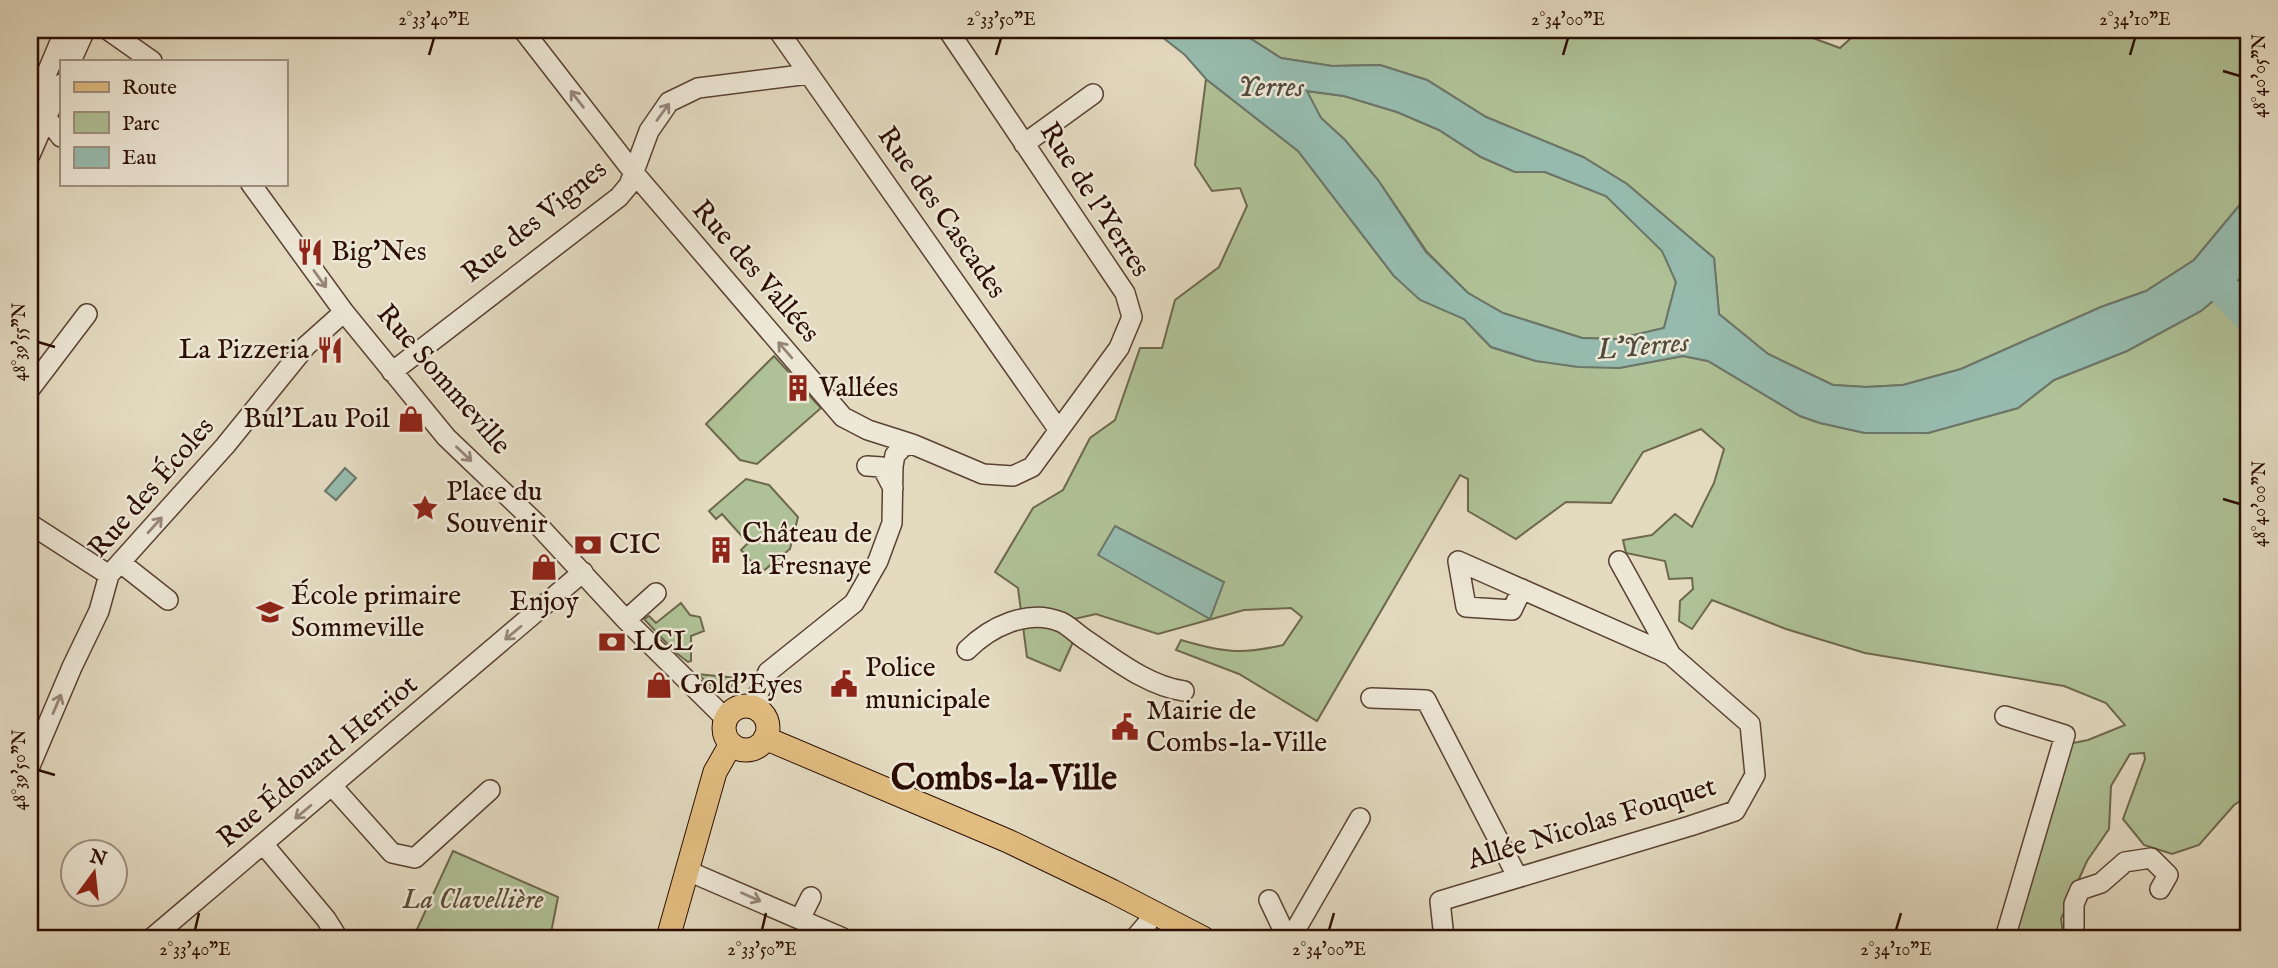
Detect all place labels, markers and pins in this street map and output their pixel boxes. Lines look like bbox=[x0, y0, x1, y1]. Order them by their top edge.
place label: Big'Nes bbox=[331, 235, 427, 270]
restaurant icon: Big'Nes bbox=[295, 237, 325, 267]
place label: La Pizzeria bbox=[179, 333, 310, 368]
restaurant icon: La Pizzeria bbox=[315, 335, 345, 365]
place label: Vallées bbox=[818, 371, 898, 406]
building icon: Vallées bbox=[783, 373, 813, 403]
place label: Bul'Lau Poil bbox=[243, 402, 390, 437]
shop icon: Bul'Lau Poil bbox=[396, 404, 426, 434]
place label: Place du Souvenir bbox=[446, 475, 548, 542]
place icon: Place du Souvenir bbox=[410, 493, 440, 523]
place label: Château de la Fresnaye bbox=[742, 517, 872, 584]
place label: CIC bbox=[609, 528, 661, 563]
bank icon: CIC bbox=[573, 530, 603, 560]
building icon: Château de la Fresnaye bbox=[706, 535, 736, 565]
shop icon: Enjoy bbox=[529, 552, 559, 582]
place label: École primaire Sommeville bbox=[291, 578, 461, 646]
place label: Enjoy bbox=[509, 585, 579, 620]
school or university icon: École primaire Sommeville bbox=[255, 597, 285, 627]
place label: LCL bbox=[633, 625, 693, 660]
bank icon: LCL bbox=[597, 627, 627, 657]
place label: Police municipale bbox=[865, 651, 990, 718]
place label: Gold'Eyes bbox=[680, 668, 803, 703]
public building icon: Police municipale bbox=[829, 669, 859, 699]
shop icon: Gold'Eyes bbox=[644, 670, 674, 700]
place label: Mairie de Combs-la-Ville bbox=[1146, 694, 1327, 761]
public building icon: Mairie de Combs-la-Ville bbox=[1110, 712, 1140, 742]

